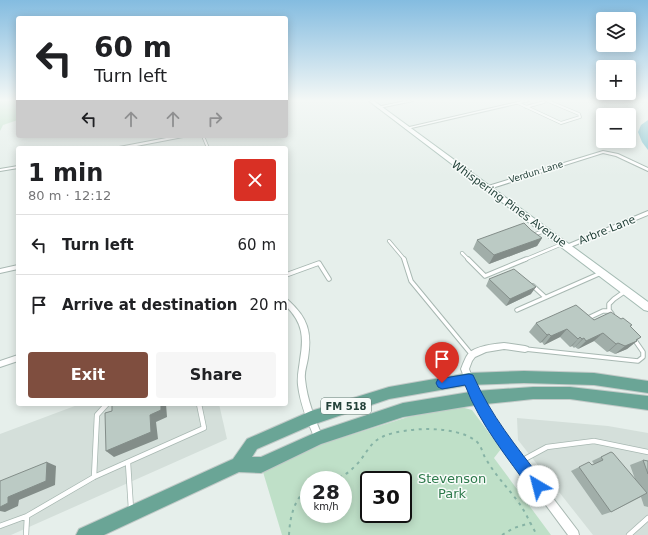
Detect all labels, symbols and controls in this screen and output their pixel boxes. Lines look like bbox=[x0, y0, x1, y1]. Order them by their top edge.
map controls bbox=[596, 12, 636, 148]
button: layers bbox=[596, 12, 636, 52]
text: 60 m bbox=[94, 31, 172, 64]
icon: left bbox=[28, 32, 80, 84]
button: + bbox=[596, 60, 636, 100]
text: Turn left bbox=[94, 65, 167, 86]
icon: left bbox=[78, 108, 100, 130]
icon: ahead bbox=[120, 108, 142, 130]
icon: ahead bbox=[162, 108, 184, 130]
icon: right bbox=[204, 108, 226, 130]
button: − bbox=[596, 108, 636, 148]
street label: Whispering Pines Avenue bbox=[449, 158, 569, 250]
text: 1 min bbox=[28, 159, 103, 187]
button: close bbox=[234, 159, 276, 201]
street label: Verdun Lane bbox=[508, 159, 565, 185]
text: 80 m · 12:12 bbox=[28, 188, 111, 203]
street label: Arbre Lane bbox=[577, 213, 638, 247]
icon: left bbox=[28, 234, 50, 256]
text: Turn left bbox=[62, 236, 134, 254]
text: 60 m bbox=[238, 236, 276, 254]
icon: arrive bbox=[28, 294, 50, 316]
text: Arrive at destination bbox=[62, 296, 237, 314]
text: 20 m bbox=[249, 296, 288, 314]
pin bbox=[425, 342, 459, 383]
icon: arrive bbox=[431, 348, 453, 370]
button: Exit bbox=[28, 352, 148, 398]
button: Share bbox=[156, 352, 276, 398]
road number: FM 518 bbox=[321, 398, 371, 414]
position arrow bbox=[517, 465, 559, 507]
speed limit sign: 30 bbox=[360, 471, 412, 523]
park label: Stevenson Park bbox=[418, 471, 486, 501]
text: 28 bbox=[312, 480, 340, 504]
text: km/h bbox=[313, 501, 339, 512]

